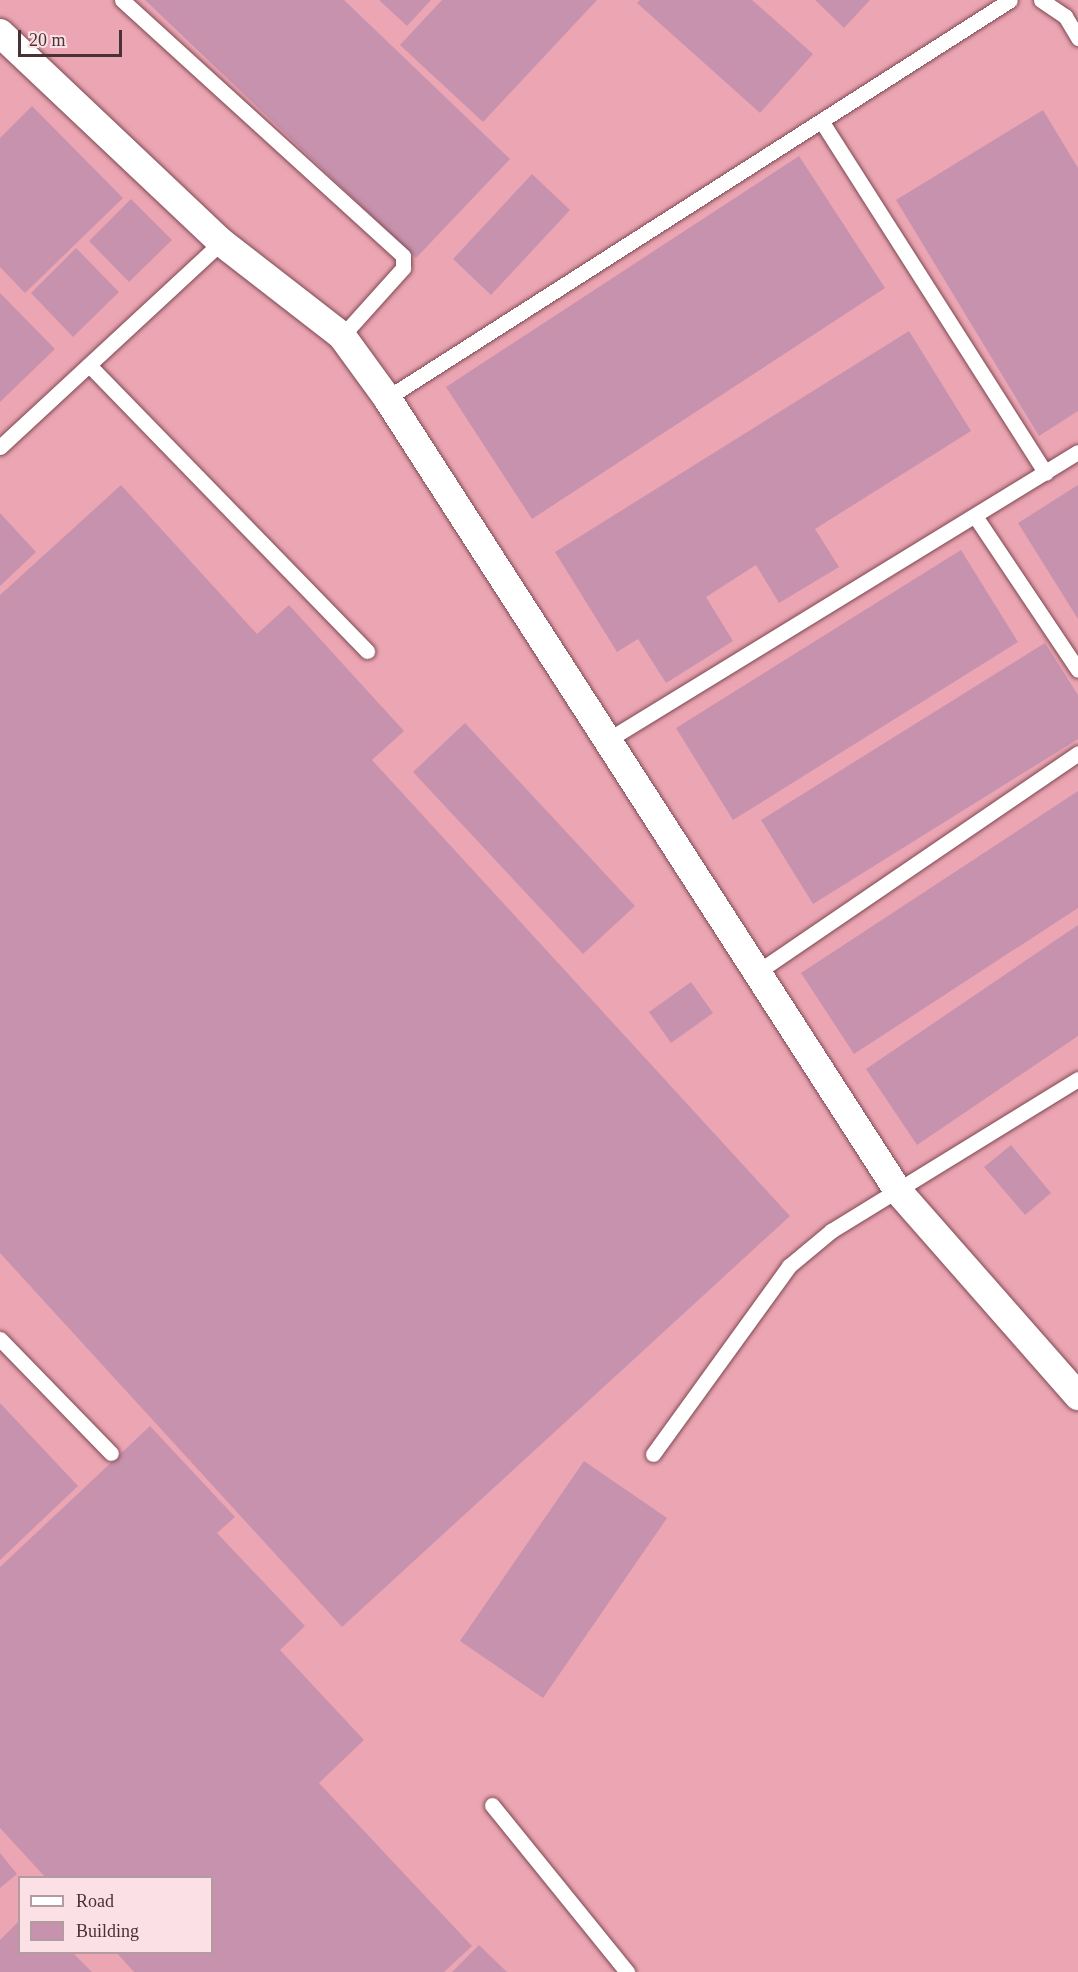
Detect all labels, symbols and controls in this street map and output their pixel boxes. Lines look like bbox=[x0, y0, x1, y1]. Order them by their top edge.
scale bar bbox=[21, 18, 124, 56]
text: 20 m bbox=[29, 30, 66, 50]
legend bbox=[18, 1876, 213, 1954]
text: Road bbox=[76, 1891, 114, 1911]
text: Building bbox=[76, 1921, 139, 1941]

